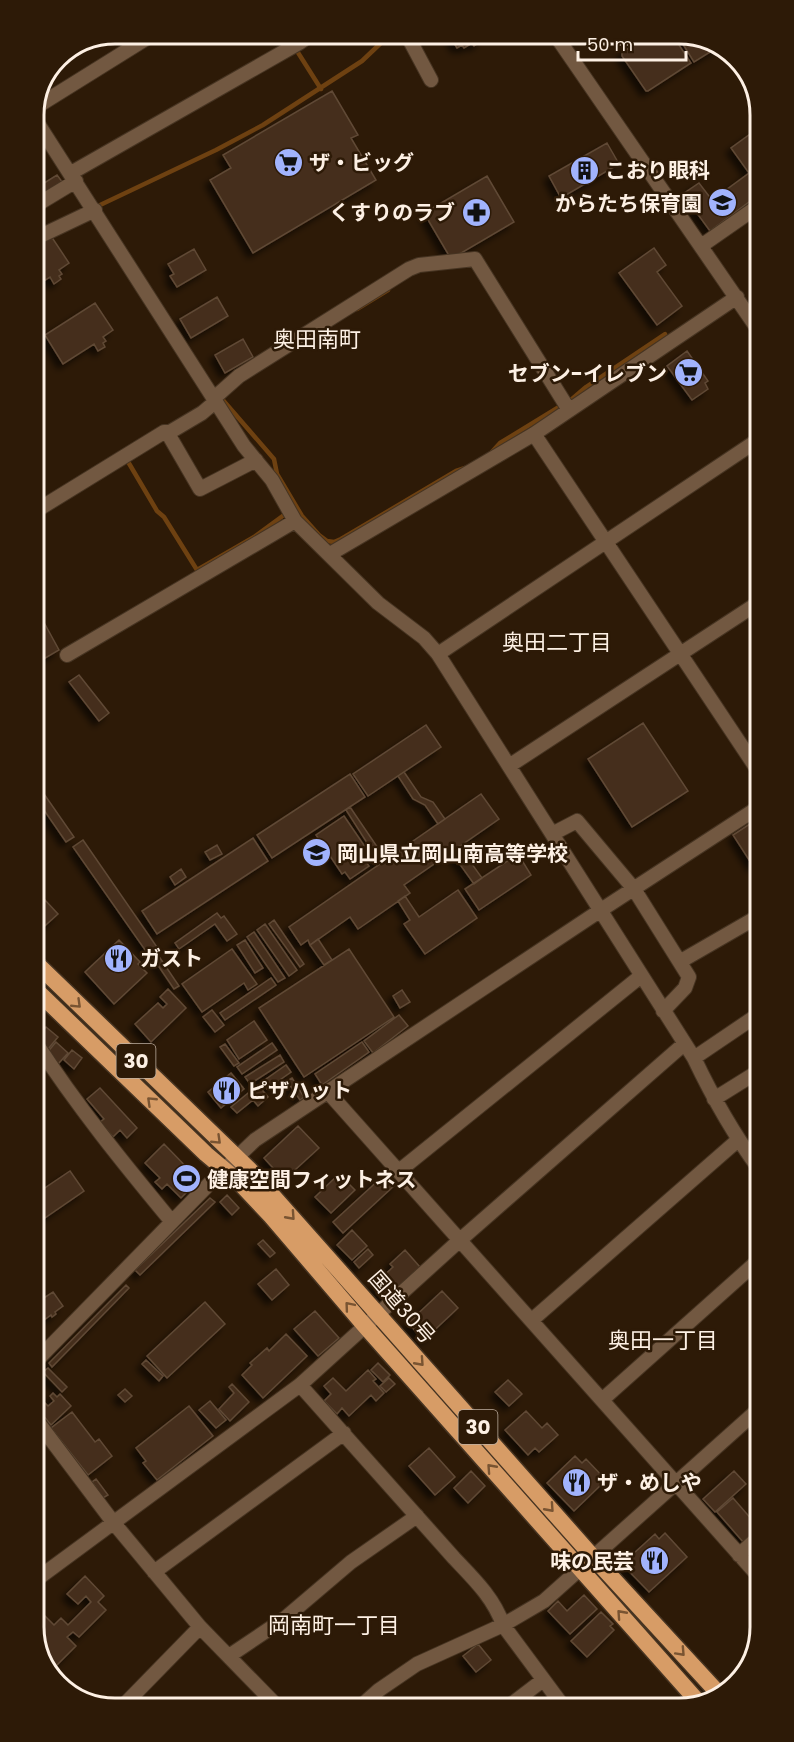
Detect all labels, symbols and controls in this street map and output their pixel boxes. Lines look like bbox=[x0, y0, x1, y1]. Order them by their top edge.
scale bar bbox=[578, 24, 686, 62]
text: 50 m bbox=[587, 32, 633, 57]
supermarket icon: ザ・ビッグ bbox=[272, 146, 304, 178]
place label: ザ・ビッグ bbox=[309, 148, 414, 177]
building icon: こおり眼科 bbox=[568, 154, 600, 186]
place label: こおり眼科 bbox=[605, 156, 710, 185]
school or university icon: からたち保育園 bbox=[707, 187, 739, 219]
place label: からたち保育園 bbox=[555, 189, 702, 218]
pharmacy icon: くすりのラブ bbox=[460, 196, 492, 228]
place label: くすりのラブ bbox=[329, 198, 455, 227]
district label: 奥田南町 bbox=[273, 324, 361, 355]
supermarket icon: セブン-イレブン bbox=[672, 357, 704, 389]
place label: セブン-イレブン bbox=[508, 359, 667, 388]
district label: 奥田二丁目 bbox=[502, 627, 612, 658]
school or university icon: 岡山県立岡山南高等学校 bbox=[300, 837, 332, 869]
place label: 岡山県立岡山南高等学校 bbox=[337, 839, 568, 868]
restaurant icon: ガスト bbox=[103, 942, 135, 974]
place label: ガスト bbox=[140, 944, 203, 973]
one-way arrow bbox=[71, 997, 81, 1008]
road number: 30 bbox=[116, 1044, 156, 1078]
restaurant icon: ピザハット bbox=[210, 1074, 242, 1106]
place label: ピザハット bbox=[247, 1076, 352, 1105]
one-way arrow bbox=[147, 1097, 158, 1108]
one-way arrow bbox=[210, 1132, 221, 1143]
sports icon: 健康空間フィットネス bbox=[170, 1163, 202, 1195]
place label: 健康空間フィットネス bbox=[207, 1165, 417, 1194]
one-way arrow bbox=[284, 1209, 295, 1219]
street label: 国道30号 bbox=[362, 1264, 442, 1350]
one-way arrow bbox=[345, 1302, 356, 1313]
district label: 奥田一丁目 bbox=[608, 1325, 718, 1356]
one-way arrow bbox=[413, 1355, 424, 1366]
road number: 30 bbox=[458, 1410, 498, 1444]
one-way arrow bbox=[487, 1464, 498, 1475]
restaurant icon: ザ・めしや bbox=[560, 1466, 592, 1498]
place label: ザ・めしや bbox=[597, 1468, 702, 1497]
one-way arrow bbox=[543, 1501, 554, 1511]
restaurant icon: 味の民芸 bbox=[639, 1545, 671, 1577]
place label: 味の民芸 bbox=[550, 1547, 634, 1576]
district label: 岡南町一丁目 bbox=[268, 1610, 400, 1641]
one-way arrow bbox=[617, 1610, 628, 1621]
one-way arrow bbox=[674, 1645, 685, 1656]

